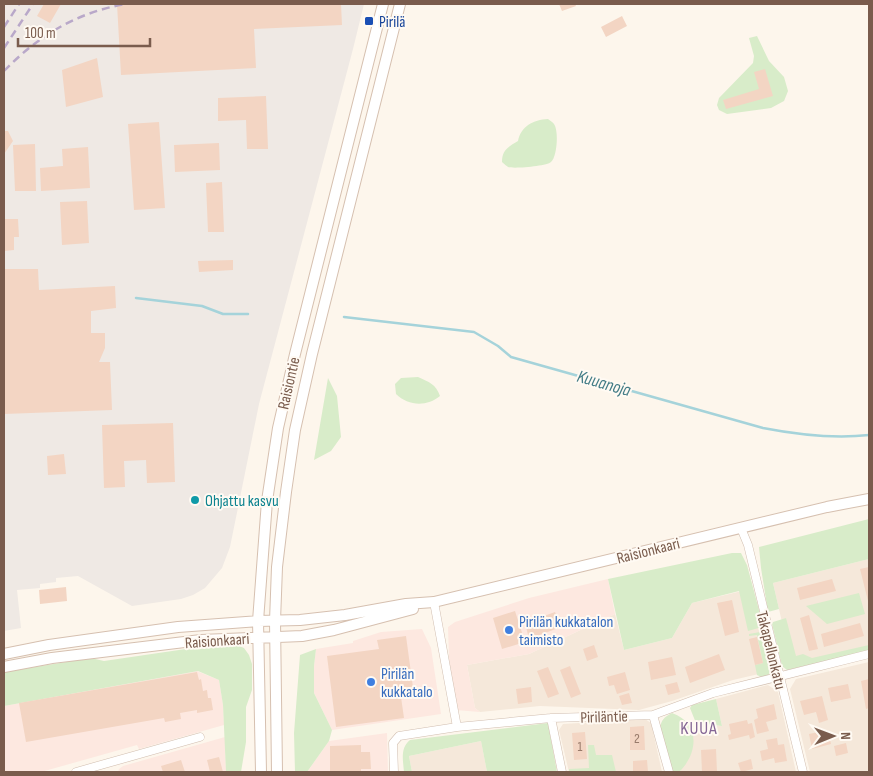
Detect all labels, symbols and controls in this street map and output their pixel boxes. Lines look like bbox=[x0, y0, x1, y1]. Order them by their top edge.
place label: Pirilä bbox=[379, 13, 405, 32]
scale bar bbox=[18, 15, 150, 47]
marker: Pirilä bbox=[363, 15, 375, 27]
text: 100 m bbox=[25, 24, 56, 43]
street label: Raisiontie bbox=[274, 355, 305, 411]
water label: Kuuanoja bbox=[575, 366, 634, 401]
place label: Ohjattu kasvu bbox=[205, 492, 279, 511]
marker: Ohjattu kasvu bbox=[189, 494, 201, 506]
street label: Raisionkaari bbox=[615, 534, 682, 568]
street label: Takapellonkatu bbox=[752, 609, 789, 692]
place label: Pirilän kukkatalon taimisto bbox=[519, 613, 613, 650]
marker: Pirilän kukkatalon taimisto bbox=[503, 624, 515, 636]
street label: Raisionkaari bbox=[184, 630, 250, 653]
place label: Pirilän kukkatalo bbox=[381, 665, 433, 702]
marker: Pirilän kukkatalo bbox=[365, 676, 377, 688]
street label: Piriläntie bbox=[580, 707, 628, 728]
north arrow bbox=[808, 711, 858, 761]
district label: KUUA bbox=[680, 718, 718, 739]
house number: 2 bbox=[634, 730, 640, 747]
text: N bbox=[837, 732, 854, 740]
house number: 1 bbox=[578, 738, 583, 755]

